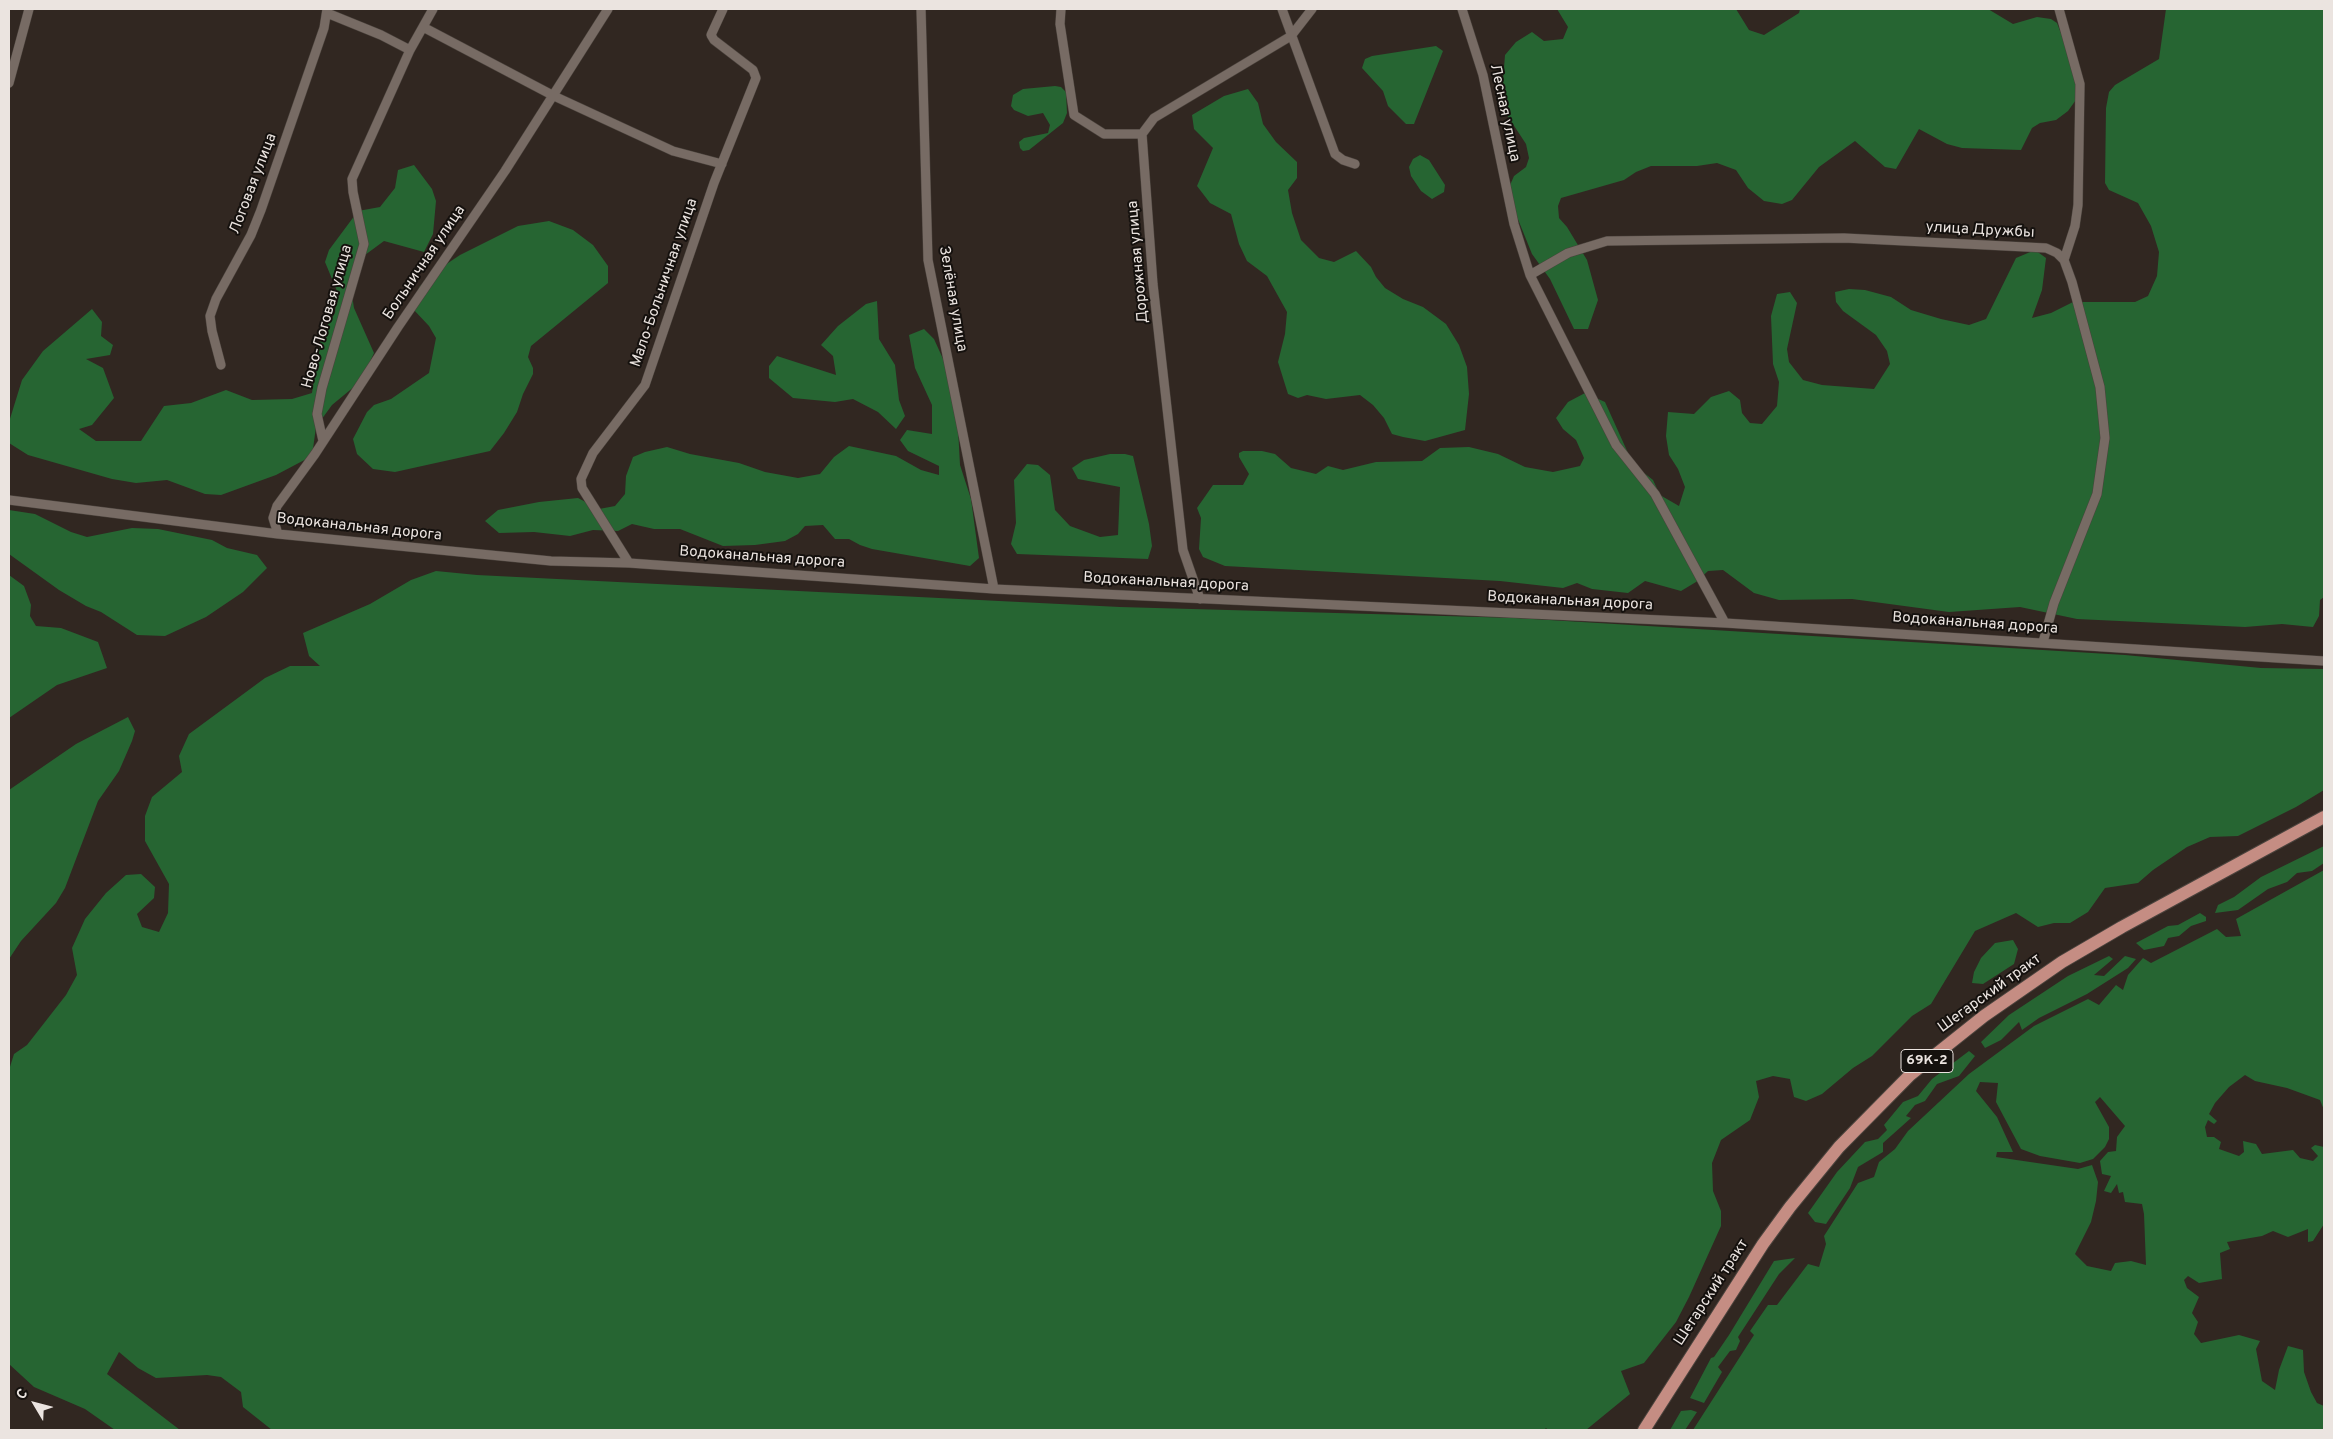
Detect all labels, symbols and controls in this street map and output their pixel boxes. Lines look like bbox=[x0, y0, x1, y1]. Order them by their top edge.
street label: Лесная улица bbox=[1485, 63, 1523, 163]
street label: Логовая улица bbox=[227, 131, 281, 237]
street label: Мало-Больничная улица bbox=[628, 196, 702, 370]
street label: Дорожная улица bbox=[1125, 200, 1153, 324]
street label: Больничная улица bbox=[380, 202, 470, 324]
street label: улица Дружбы bbox=[1925, 219, 2035, 243]
street label: Ново-Логовая улица bbox=[299, 243, 357, 391]
street label: Зелёная улица bbox=[934, 245, 970, 353]
street label: Водоканальная дорога bbox=[276, 510, 442, 546]
street label: Водоканальная дорога bbox=[679, 543, 845, 573]
street label: Водоканальная дорога bbox=[1083, 570, 1249, 596]
street label: Водоканальная дорога bbox=[1487, 589, 1653, 615]
street label: Водоканальная дорога bbox=[1892, 609, 2058, 639]
street label: Шегарский тракт bbox=[1935, 951, 2045, 1037]
road number: 69К-2 bbox=[1901, 1050, 1953, 1072]
street label: Шегарский тракт bbox=[1671, 1237, 1753, 1349]
north arrow bbox=[10, 1379, 60, 1429]
text: С bbox=[13, 1386, 32, 1403]

